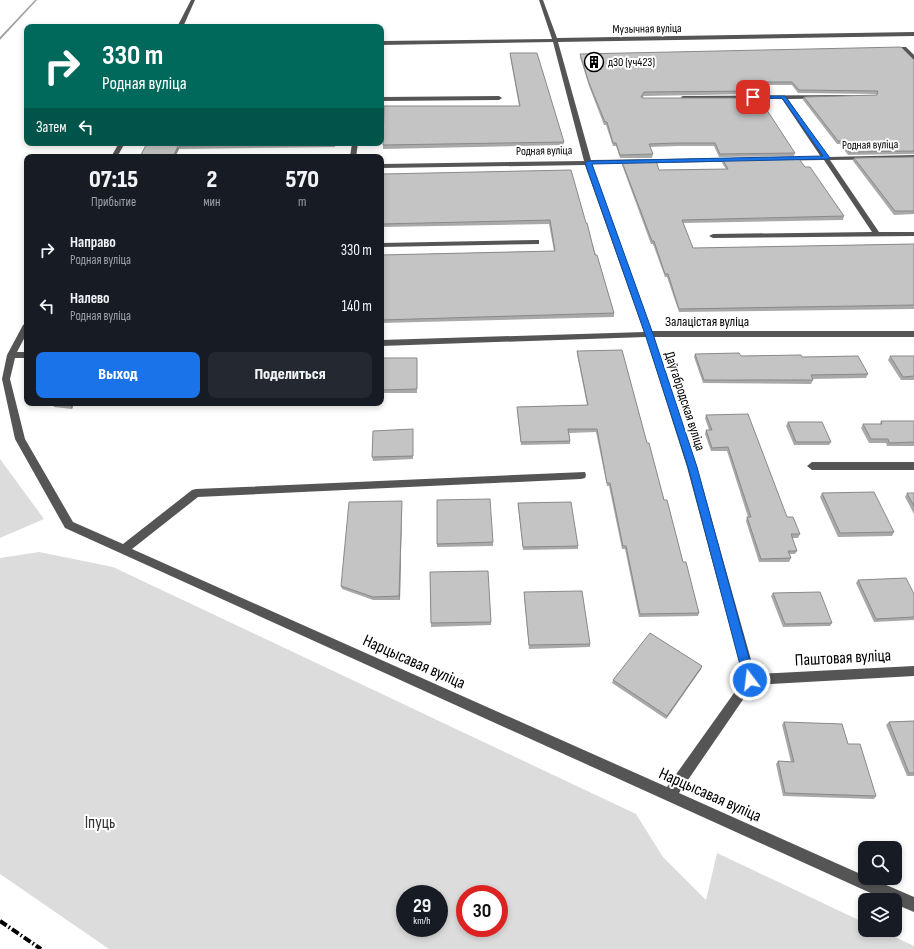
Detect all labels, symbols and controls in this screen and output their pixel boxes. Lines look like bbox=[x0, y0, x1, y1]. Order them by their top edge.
street label: Музычная вуліца bbox=[612, 21, 682, 37]
text: 330 m bbox=[102, 39, 163, 72]
icon: right bbox=[36, 40, 88, 92]
building icon: д30 (уч423) bbox=[583, 51, 605, 73]
place label: д30 (уч423) bbox=[608, 55, 655, 70]
text: Родная вуліца bbox=[102, 73, 187, 94]
pin bbox=[736, 80, 770, 114]
icon: arrive bbox=[742, 86, 764, 108]
icon: left bbox=[75, 116, 97, 138]
text: Затем bbox=[36, 118, 67, 137]
street label: Родная вуліца bbox=[842, 137, 899, 153]
street label: Родная вуліца bbox=[516, 143, 573, 159]
text: 07:15 bbox=[89, 165, 138, 194]
text: 2 bbox=[206, 165, 217, 194]
text: 570 bbox=[286, 165, 319, 194]
text: Прибытие bbox=[91, 194, 136, 210]
text: мин bbox=[203, 194, 220, 210]
text: m bbox=[298, 194, 306, 210]
text: Направо bbox=[70, 233, 116, 252]
icon: right bbox=[36, 239, 58, 261]
text: 330 m bbox=[341, 241, 372, 260]
text: Родная вуліца bbox=[70, 252, 131, 268]
text: Налево bbox=[70, 289, 110, 308]
icon: left bbox=[36, 295, 58, 317]
text: 140 m bbox=[342, 297, 372, 316]
text: Родная вуліца bbox=[70, 308, 131, 324]
street label: Залацістая вуліца bbox=[665, 313, 749, 330]
street label: Даўгабродская вуліца bbox=[661, 349, 709, 453]
button: Выход bbox=[36, 352, 200, 398]
button: Поделиться bbox=[208, 352, 372, 398]
street label: Нарцысавая вуліца bbox=[360, 630, 468, 694]
street label: Паштовая вуліца bbox=[794, 645, 892, 671]
position arrow bbox=[729, 659, 771, 701]
street label: Нарцысавая вуліца bbox=[656, 763, 764, 827]
park label: Іпуць bbox=[85, 813, 115, 833]
map controls bbox=[858, 841, 902, 937]
button: search bbox=[858, 841, 902, 885]
speed limit sign: 30 bbox=[456, 885, 508, 937]
button: layers bbox=[858, 893, 902, 937]
text: 29 bbox=[413, 894, 431, 918]
text: km/h bbox=[413, 915, 431, 927]

